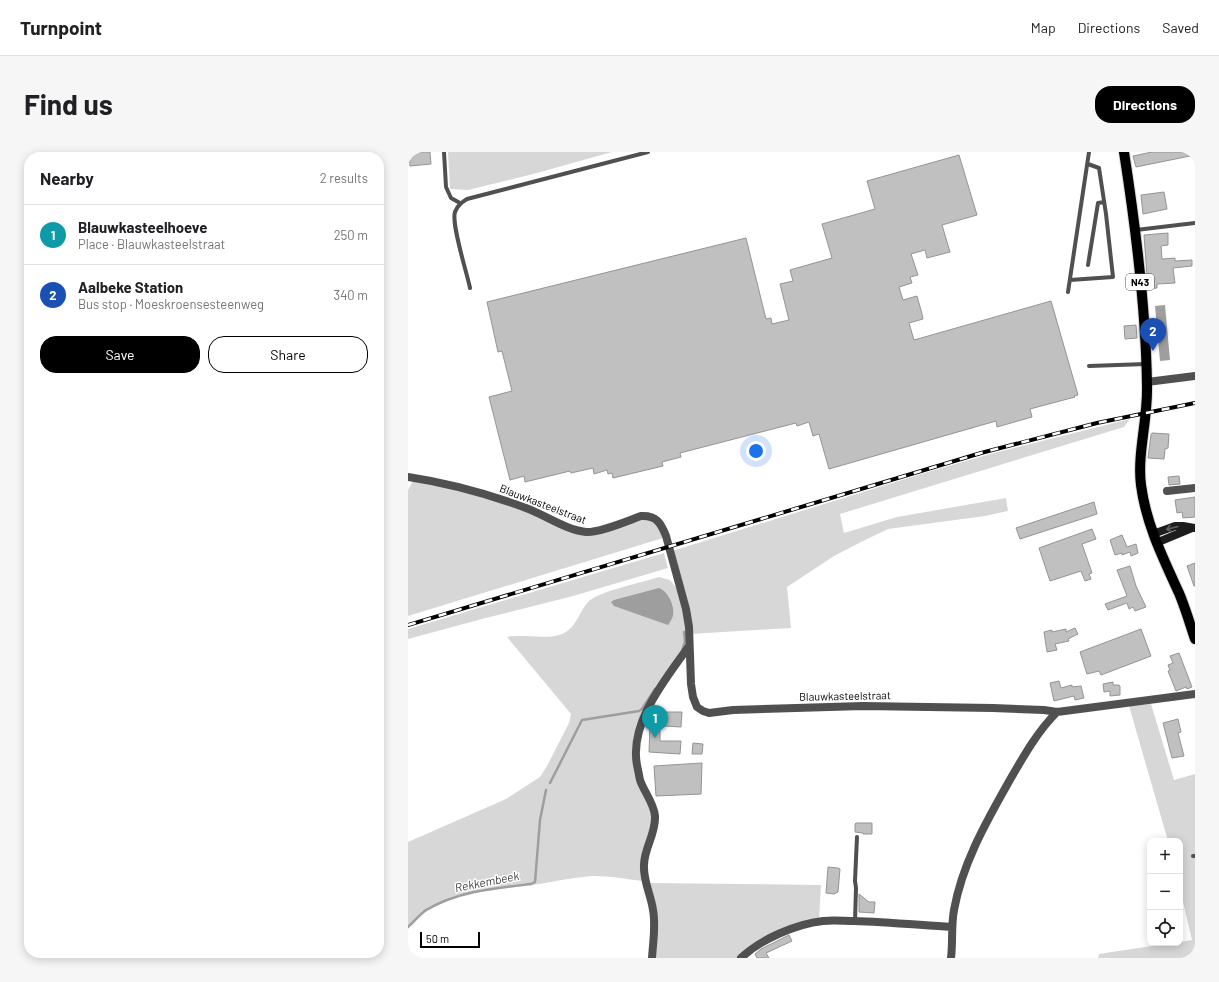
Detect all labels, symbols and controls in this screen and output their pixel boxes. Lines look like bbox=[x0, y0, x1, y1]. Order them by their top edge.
text: Turnpoint bbox=[20, 16, 102, 39]
text: Map bbox=[1031, 19, 1056, 36]
text: Directions bbox=[1078, 19, 1140, 36]
text: Saved bbox=[1162, 19, 1199, 36]
button: Directions bbox=[1095, 86, 1195, 123]
text: Find us bbox=[24, 87, 113, 121]
text: Nearby bbox=[40, 168, 94, 188]
text: 2 results bbox=[320, 170, 368, 186]
text: Blauwkasteelhoeve bbox=[78, 218, 207, 236]
text: 1 bbox=[51, 227, 55, 243]
text: 250 m bbox=[334, 227, 368, 243]
text: Place · Blauwkasteelstraat bbox=[78, 236, 225, 252]
road number: N43 bbox=[1126, 274, 1154, 290]
text: Aalbeke Station bbox=[78, 278, 183, 296]
text: 2 bbox=[49, 287, 57, 303]
text: 340 m bbox=[333, 287, 368, 303]
text: Bus stop · Moeskroensesteenweg bbox=[78, 296, 264, 312]
pin: 2 bbox=[1140, 318, 1166, 351]
button: Save bbox=[40, 336, 200, 373]
button: Share bbox=[208, 336, 368, 373]
your location bbox=[746, 441, 766, 461]
street label: Blauwkasteelstraat bbox=[498, 481, 588, 526]
one-way arrow bbox=[1166, 524, 1179, 532]
street label: Blauwkasteelstraat bbox=[799, 688, 891, 703]
pin: 1 bbox=[642, 705, 668, 738]
map controls bbox=[1147, 838, 1183, 946]
button: + bbox=[1147, 838, 1183, 874]
water label: Rekkembeek bbox=[454, 868, 520, 894]
button: − bbox=[1147, 874, 1183, 910]
button: locate bbox=[1147, 910, 1183, 946]
scale bar bbox=[420, 930, 480, 949]
text: 50 m bbox=[426, 932, 449, 945]

